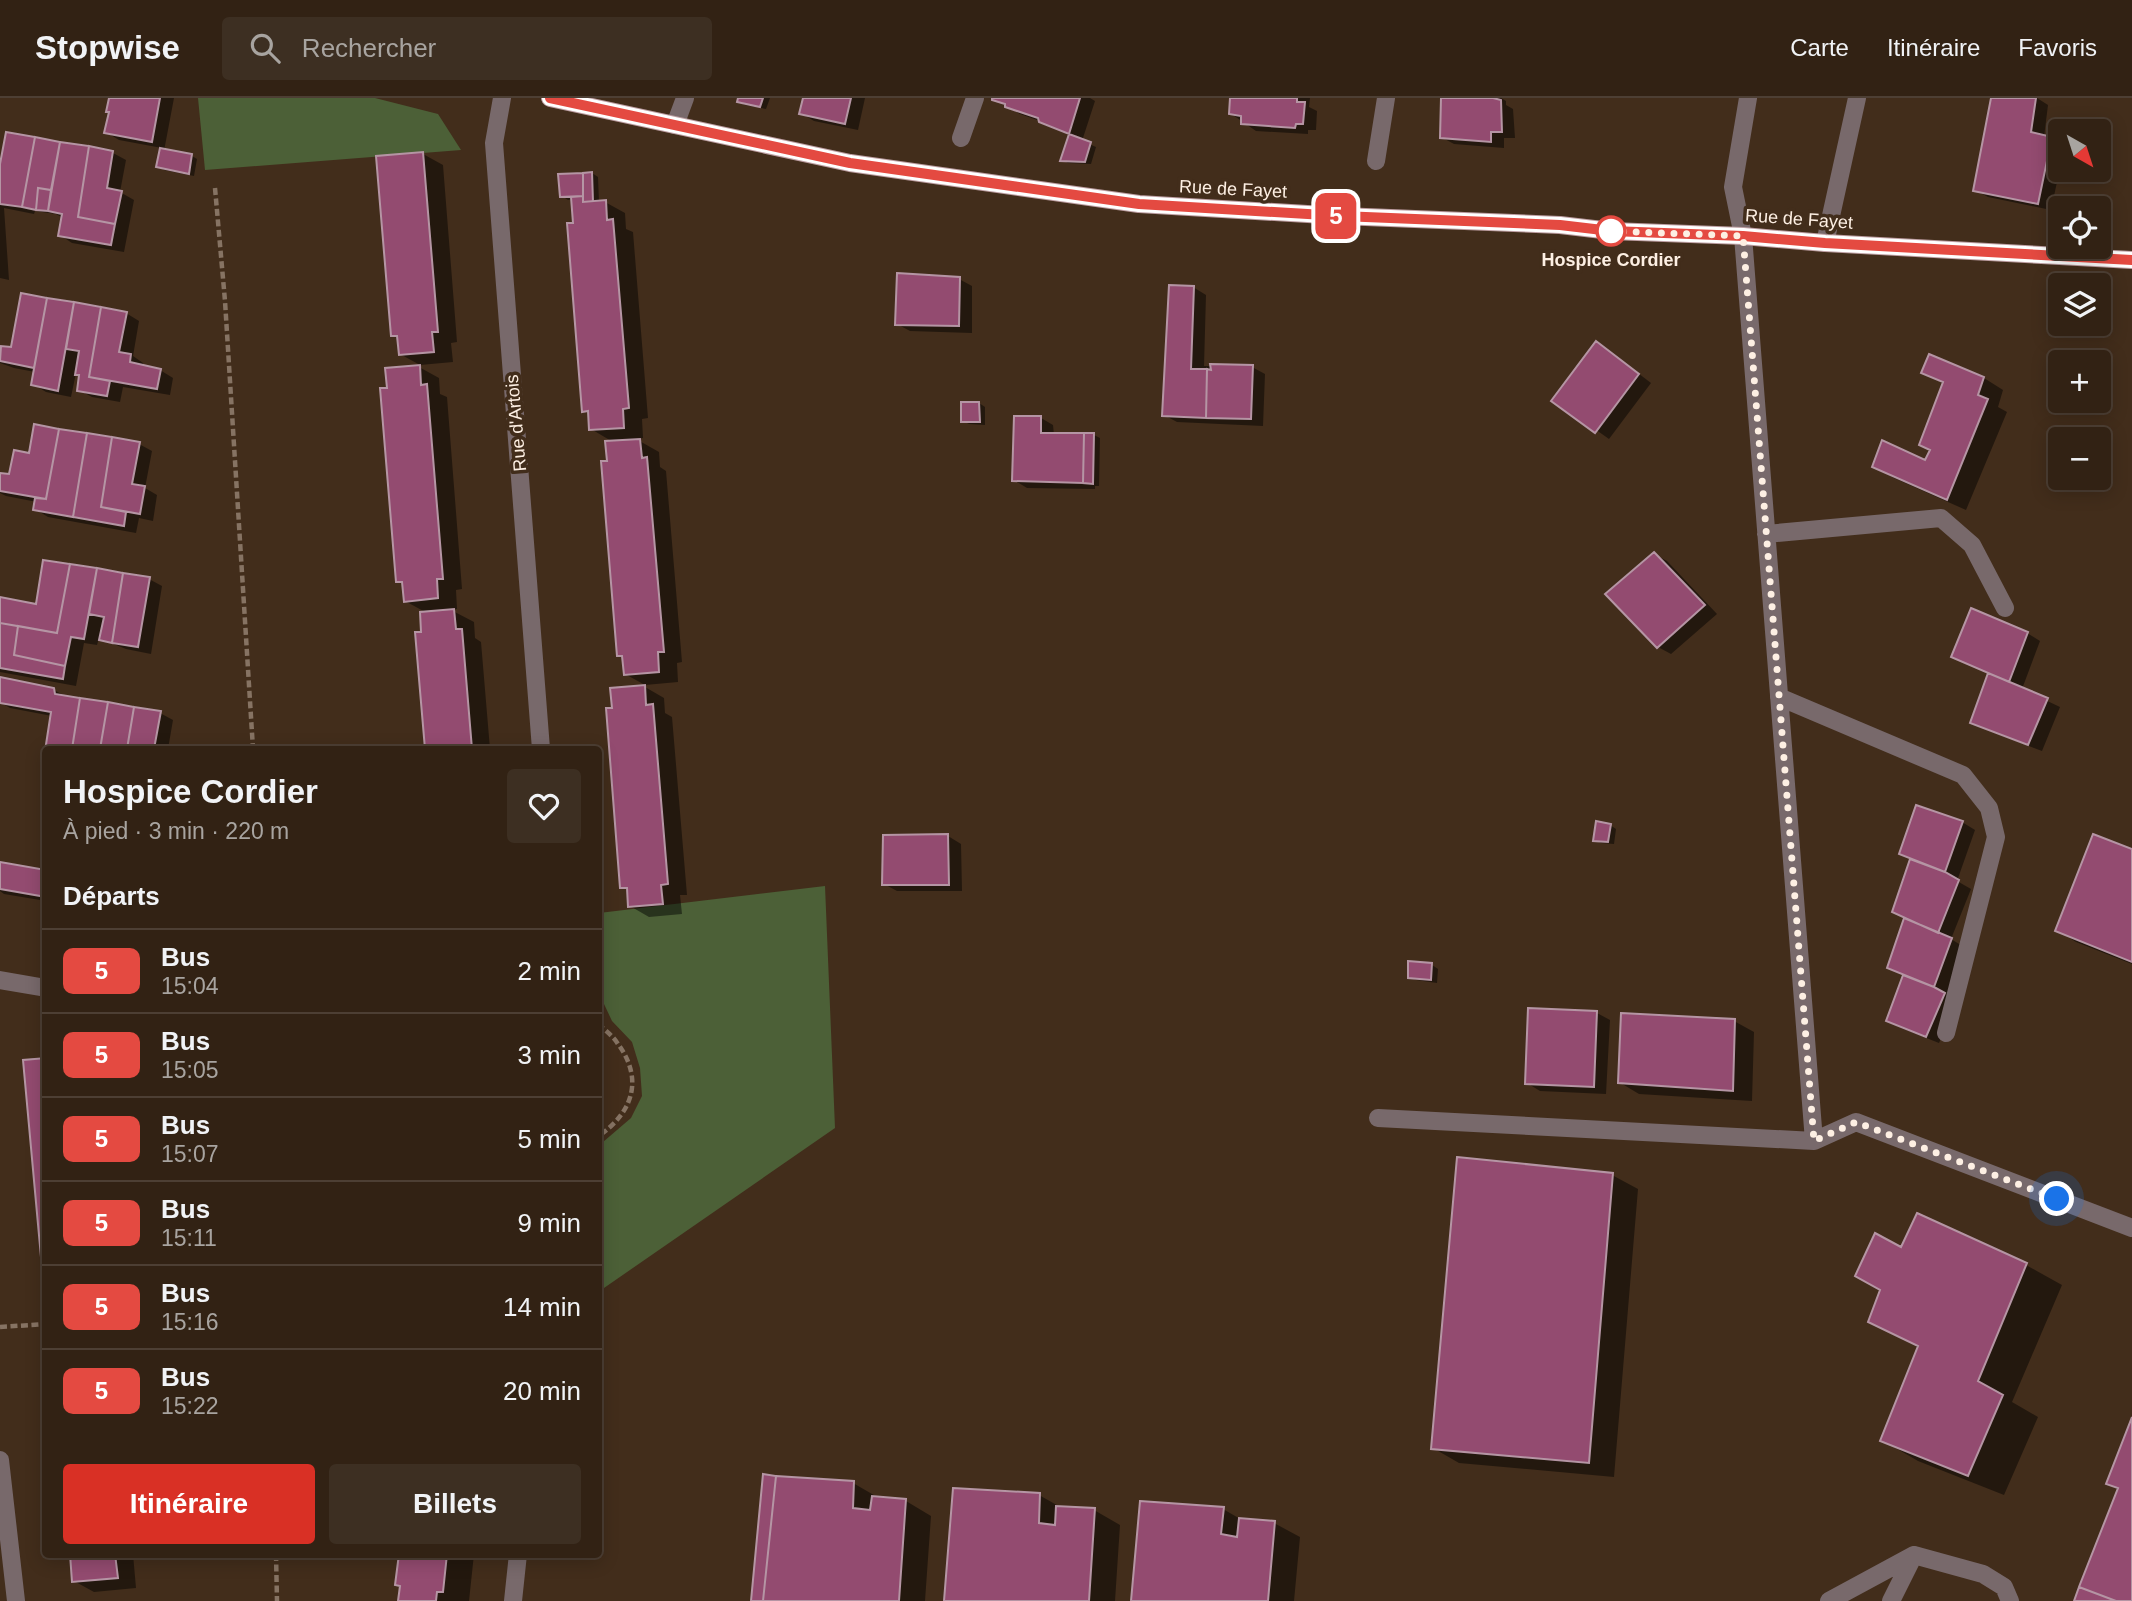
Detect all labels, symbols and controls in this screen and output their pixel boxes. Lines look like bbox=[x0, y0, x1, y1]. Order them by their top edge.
search box bbox=[222, 17, 712, 80]
text: Stopwise bbox=[35, 29, 180, 66]
icon: search bbox=[246, 29, 284, 67]
text: Rechercher bbox=[302, 33, 436, 63]
text: Carte bbox=[1790, 34, 1849, 61]
text: Itinéraire bbox=[1887, 34, 1980, 61]
text: Favoris bbox=[2018, 34, 2097, 61]
north arrow bbox=[2048, 119, 2110, 182]
map controls bbox=[2048, 119, 2111, 490]
street label: Rue de Fayet bbox=[1179, 176, 1287, 202]
line badge: 5 bbox=[1313, 193, 1359, 239]
button: locate bbox=[2048, 196, 2111, 259]
text: 5 bbox=[1329, 202, 1343, 229]
street label: Rue de Fayet bbox=[1744, 205, 1854, 233]
marker: Hospice Cordier bbox=[1596, 216, 1626, 246]
place label: Hospice Cordier bbox=[1541, 250, 1681, 270]
button: layers bbox=[2048, 273, 2111, 336]
button: + bbox=[2048, 350, 2111, 413]
street label: Rue d'Artois bbox=[502, 374, 530, 472]
button: − bbox=[2048, 427, 2111, 490]
button: heart bbox=[507, 769, 581, 843]
text: Hospice Cordier bbox=[63, 773, 318, 810]
text: À pied · 3 min · 220 m bbox=[63, 818, 289, 844]
text: Départs bbox=[63, 881, 160, 911]
text: Bus bbox=[161, 942, 210, 972]
text: 2 min bbox=[517, 956, 581, 986]
text: 5 bbox=[95, 957, 108, 984]
text: 15:04 bbox=[161, 973, 219, 999]
text: Bus bbox=[161, 1026, 210, 1056]
text: 3 min bbox=[517, 1040, 581, 1070]
text: 5 bbox=[95, 1041, 108, 1068]
text: 15:05 bbox=[161, 1057, 219, 1083]
text: Bus bbox=[161, 1110, 210, 1140]
text: 5 min bbox=[517, 1124, 581, 1154]
text: 5 bbox=[95, 1125, 108, 1152]
text: 15:07 bbox=[161, 1141, 219, 1167]
your location bbox=[2039, 1181, 2074, 1216]
text: Bus bbox=[161, 1194, 210, 1224]
text: 9 min bbox=[517, 1208, 581, 1238]
text: 5 bbox=[95, 1209, 108, 1236]
text: 15:11 bbox=[161, 1225, 217, 1251]
text: Bus bbox=[161, 1278, 210, 1308]
text: 14 min bbox=[503, 1292, 581, 1322]
text: 5 bbox=[95, 1293, 108, 1320]
text: 15:16 bbox=[161, 1309, 219, 1335]
text: Bus bbox=[161, 1362, 210, 1392]
text: 20 min bbox=[503, 1376, 581, 1406]
text: 5 bbox=[95, 1377, 108, 1404]
text: 15:22 bbox=[161, 1393, 219, 1419]
button: Itinéraire bbox=[63, 1464, 315, 1544]
button: Billets bbox=[329, 1464, 581, 1544]

